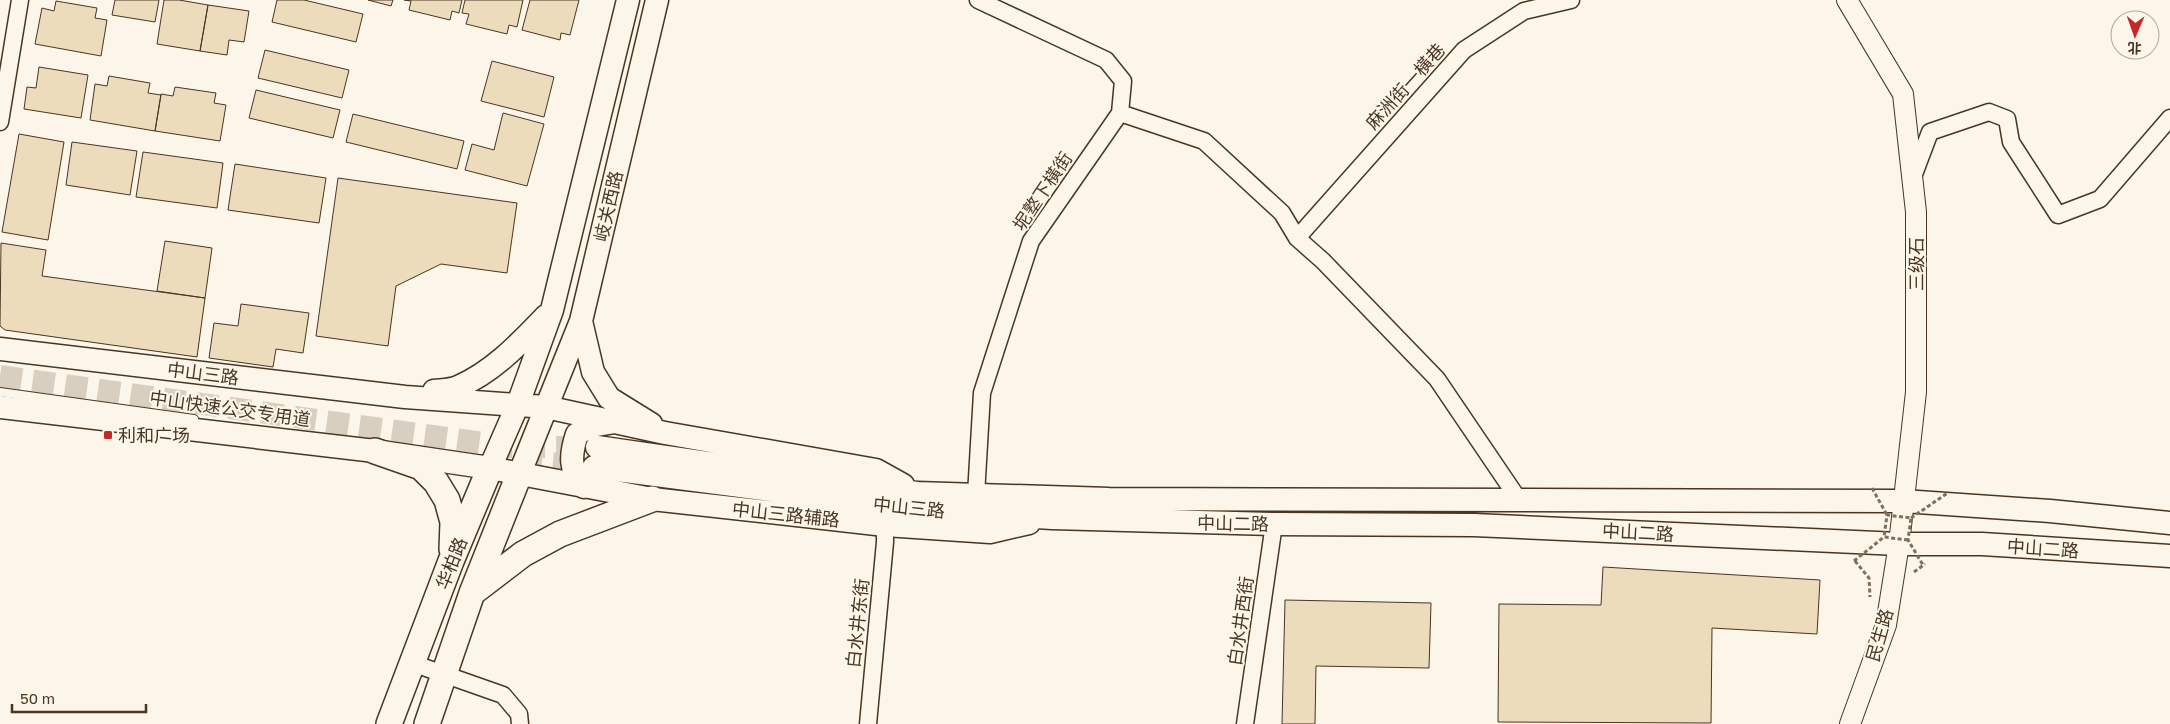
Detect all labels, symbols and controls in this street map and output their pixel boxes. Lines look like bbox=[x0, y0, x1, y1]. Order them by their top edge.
north arrow bbox=[2110, 10, 2160, 60]
street label: 麻洲街一橫巷 bbox=[1361, 39, 1449, 133]
text: 北 bbox=[2127, 40, 2142, 57]
street label: 坭墪下橫街 bbox=[1008, 148, 1076, 234]
street label: 岐关西路 bbox=[589, 168, 627, 244]
street label: 三级石 bbox=[1905, 237, 1927, 291]
street label: 中山三路 bbox=[166, 358, 240, 388]
street label: 中山快速公交专用道 bbox=[148, 386, 312, 430]
place label: 利和广场 bbox=[118, 424, 190, 446]
marker: 利和广场 bbox=[102, 429, 114, 441]
street label: 中山三路 bbox=[872, 492, 946, 522]
street label: 中山三路辅路 bbox=[731, 497, 841, 531]
street label: 中山二路 bbox=[1197, 511, 1269, 535]
street label: 中山二路 bbox=[1601, 519, 1675, 545]
street label: 华柏路 bbox=[431, 534, 471, 592]
street label: 中山二路 bbox=[2006, 535, 2080, 561]
street label: 白水井西街 bbox=[1223, 575, 1257, 667]
street label: 白水井东街 bbox=[841, 577, 873, 669]
street label: 民生路 bbox=[1861, 606, 1897, 664]
scale bar bbox=[12, 682, 146, 714]
text: 50 m bbox=[20, 689, 55, 707]

